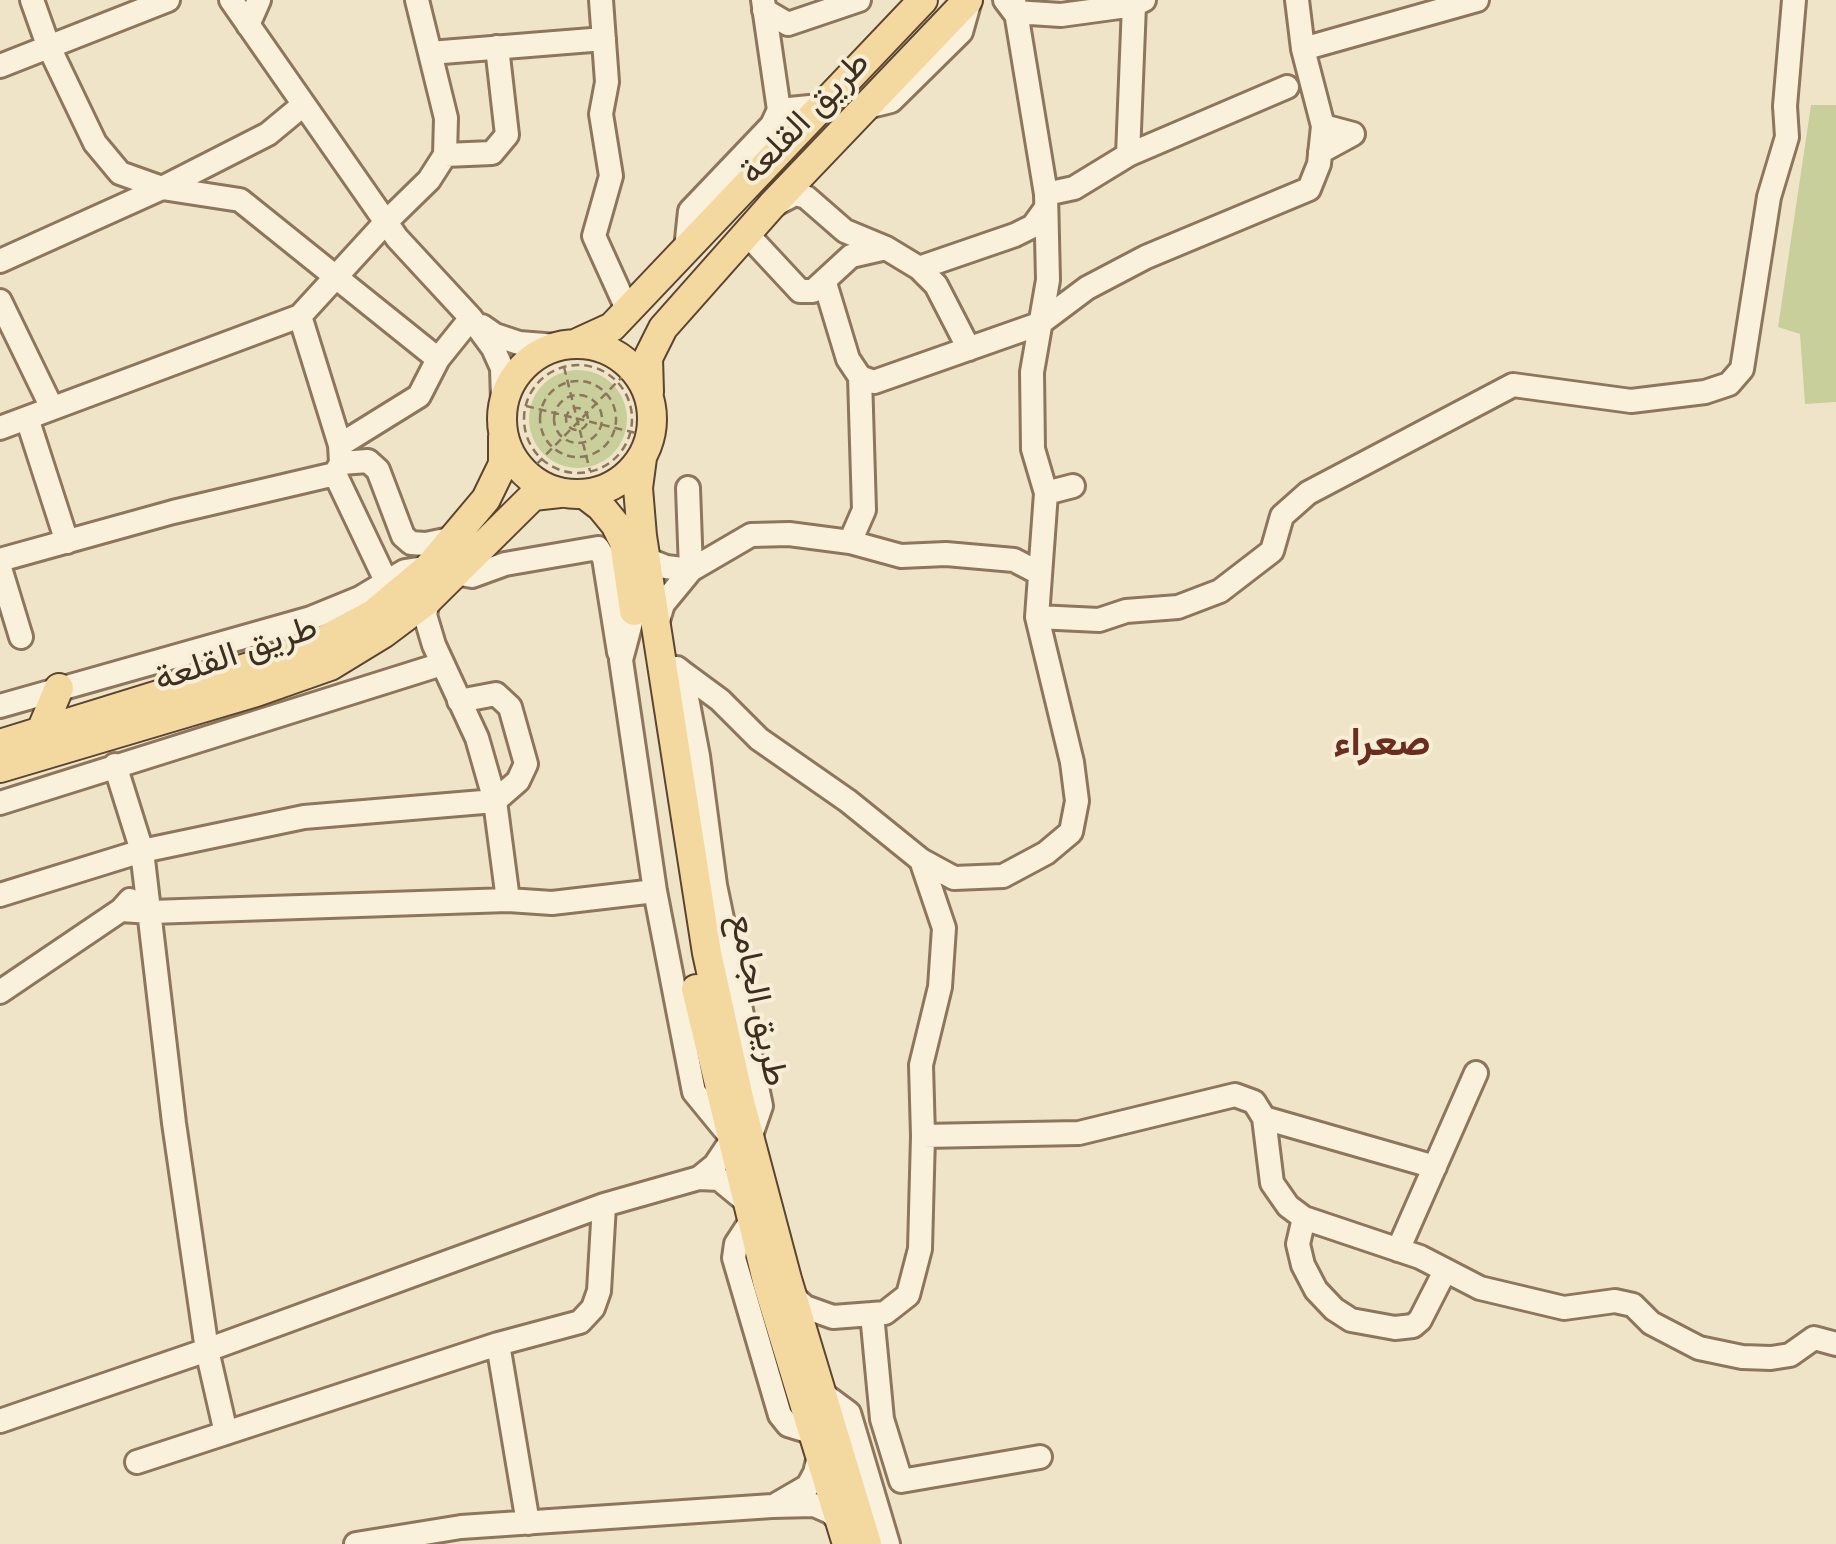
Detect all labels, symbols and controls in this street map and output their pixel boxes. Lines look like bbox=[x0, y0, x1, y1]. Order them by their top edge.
street label: طريق القلعة bbox=[731, 43, 879, 193]
street label: طريق القلعة bbox=[149, 607, 323, 701]
district label: صعراء bbox=[1333, 720, 1431, 768]
street label: طريق الجامع bbox=[719, 910, 797, 1090]

